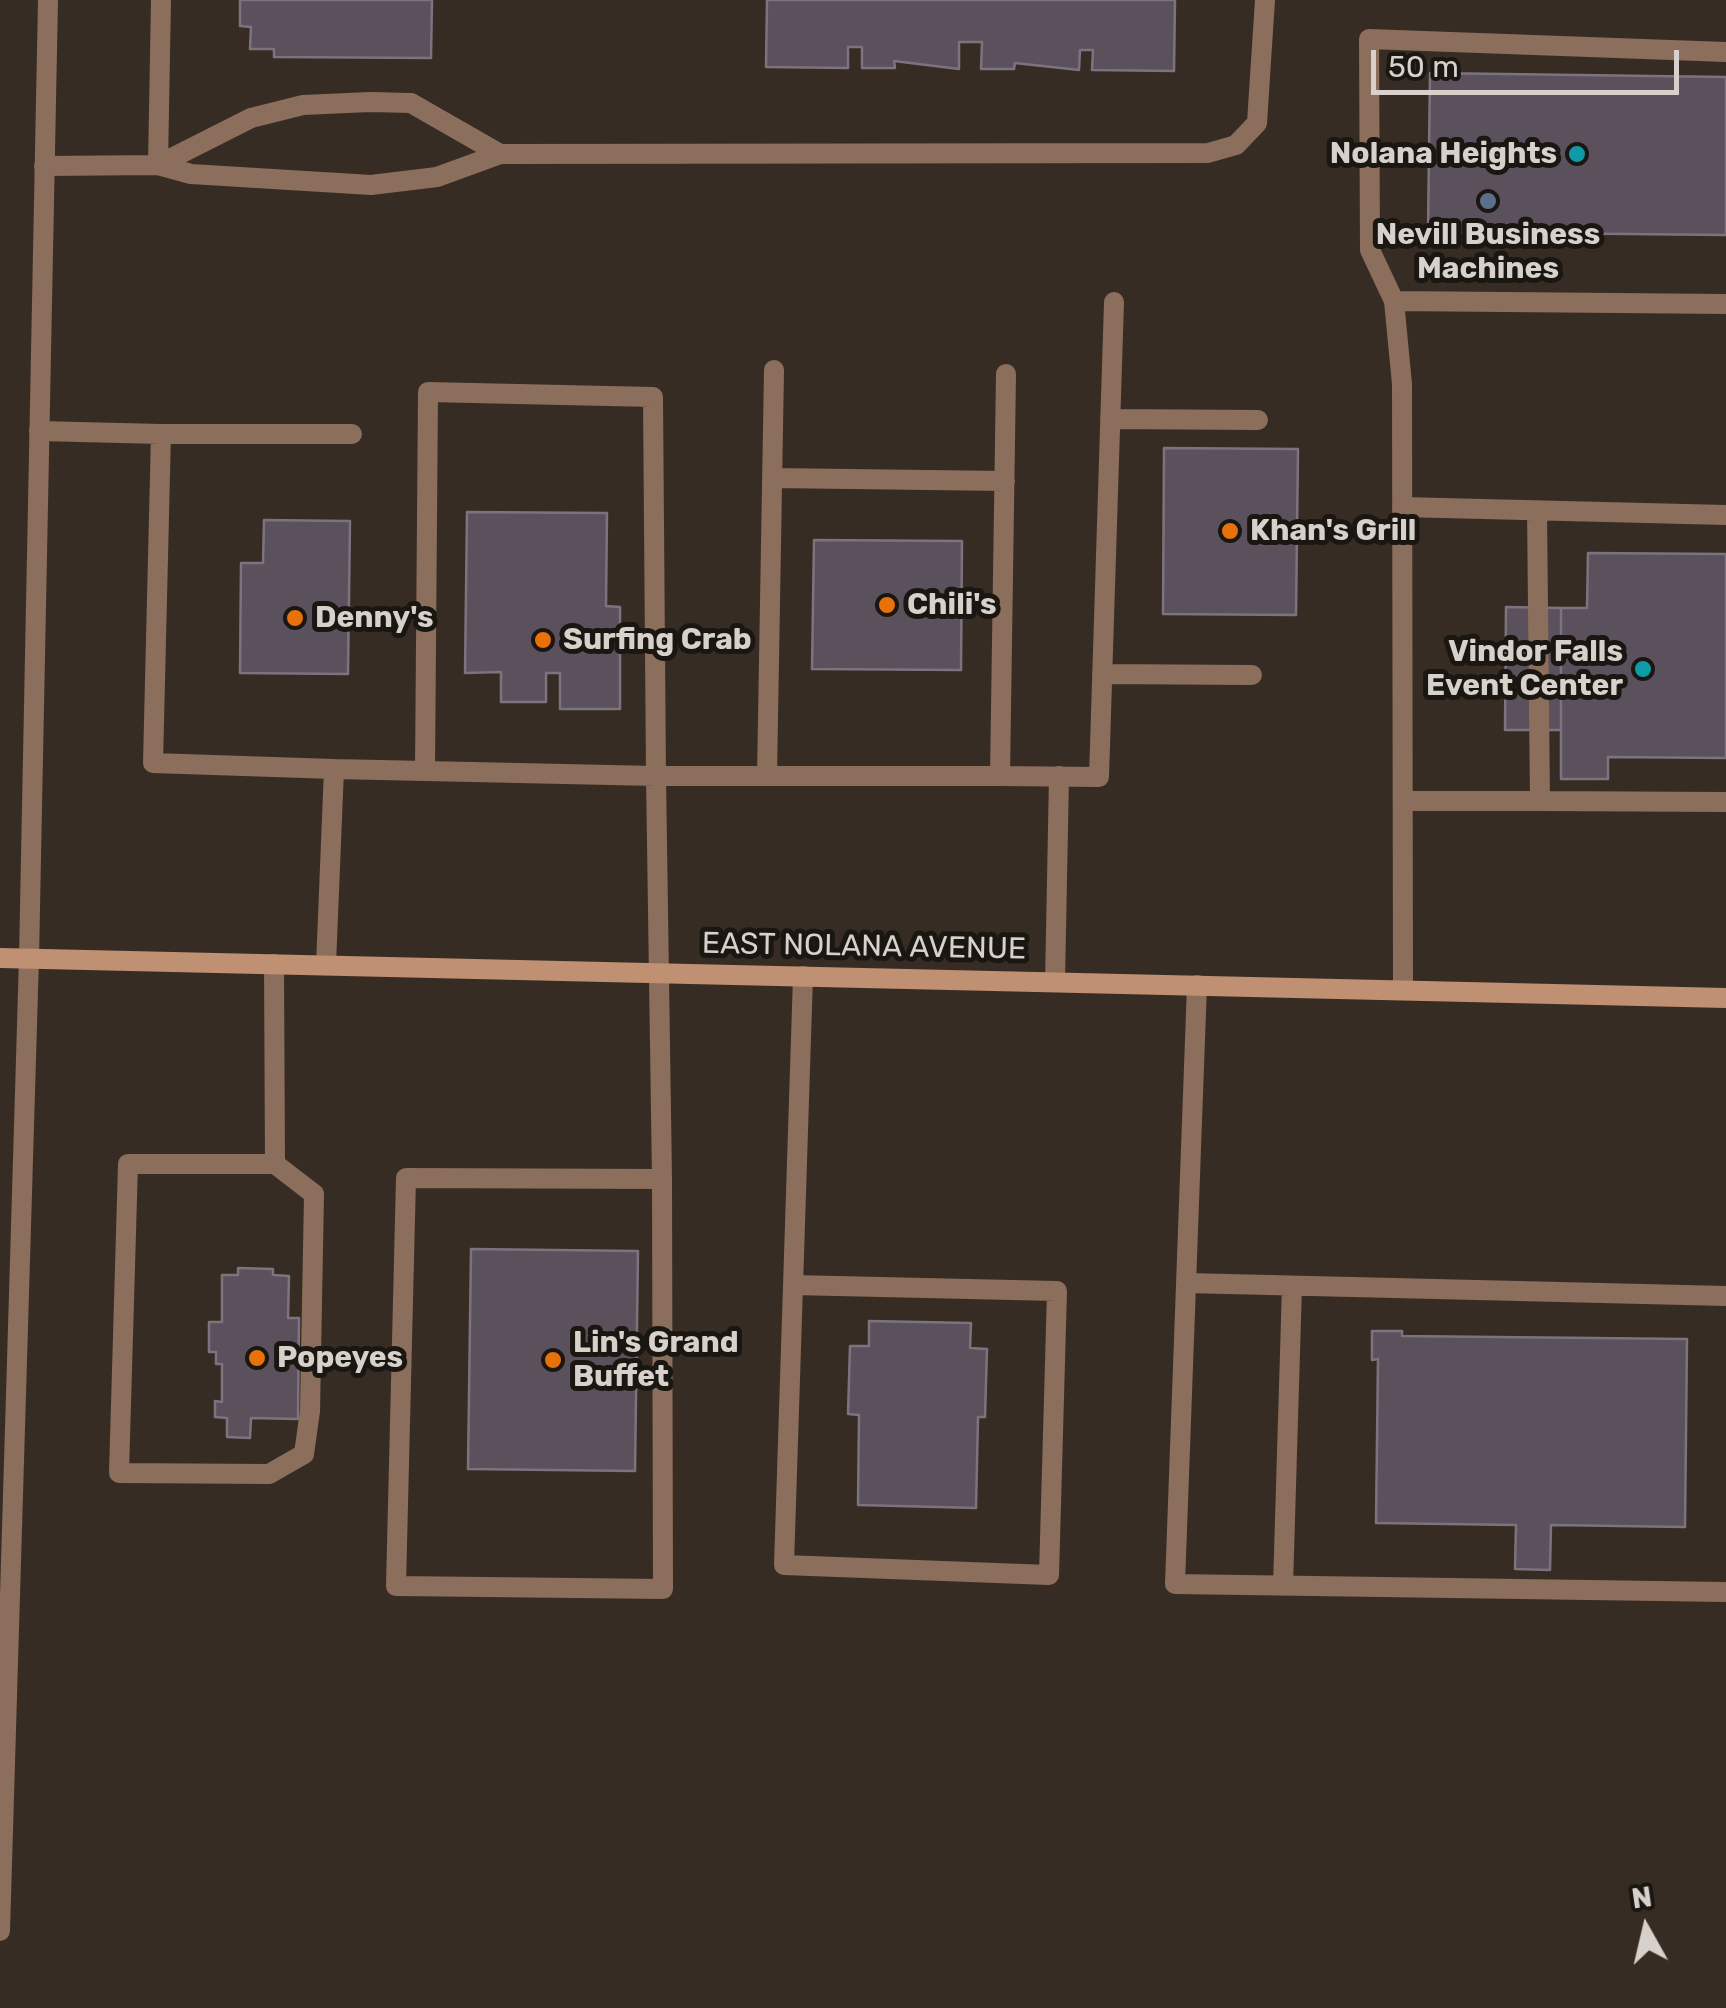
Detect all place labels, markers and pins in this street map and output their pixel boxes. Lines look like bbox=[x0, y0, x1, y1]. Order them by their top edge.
place label: Nolana Heights bbox=[1330, 136, 1557, 172]
marker: Nolana Heights bbox=[1566, 143, 1588, 165]
marker: Nevill Business Machines bbox=[1477, 190, 1499, 212]
place label: Nevill Business Machines bbox=[1376, 217, 1600, 288]
place label: Khan's Grill bbox=[1250, 513, 1416, 549]
marker: Khan's Grill bbox=[1219, 520, 1241, 542]
place label: Chili's bbox=[907, 587, 997, 623]
marker: Chili's bbox=[876, 594, 898, 616]
place label: Denny's bbox=[315, 600, 434, 636]
marker: Denny's bbox=[284, 607, 306, 629]
place label: Surfing Crab bbox=[563, 622, 752, 658]
marker: Surfing Crab bbox=[532, 629, 554, 651]
place label: Vindor Falls Event Center bbox=[1426, 634, 1623, 704]
marker: Vindor Falls Event Center bbox=[1632, 658, 1654, 680]
place label: Lin's Grand Buffet bbox=[573, 1325, 739, 1396]
place label: Popeyes bbox=[277, 1340, 403, 1376]
marker: Popeyes bbox=[246, 1347, 268, 1369]
marker: Lin's Grand Buffet bbox=[542, 1349, 564, 1371]

